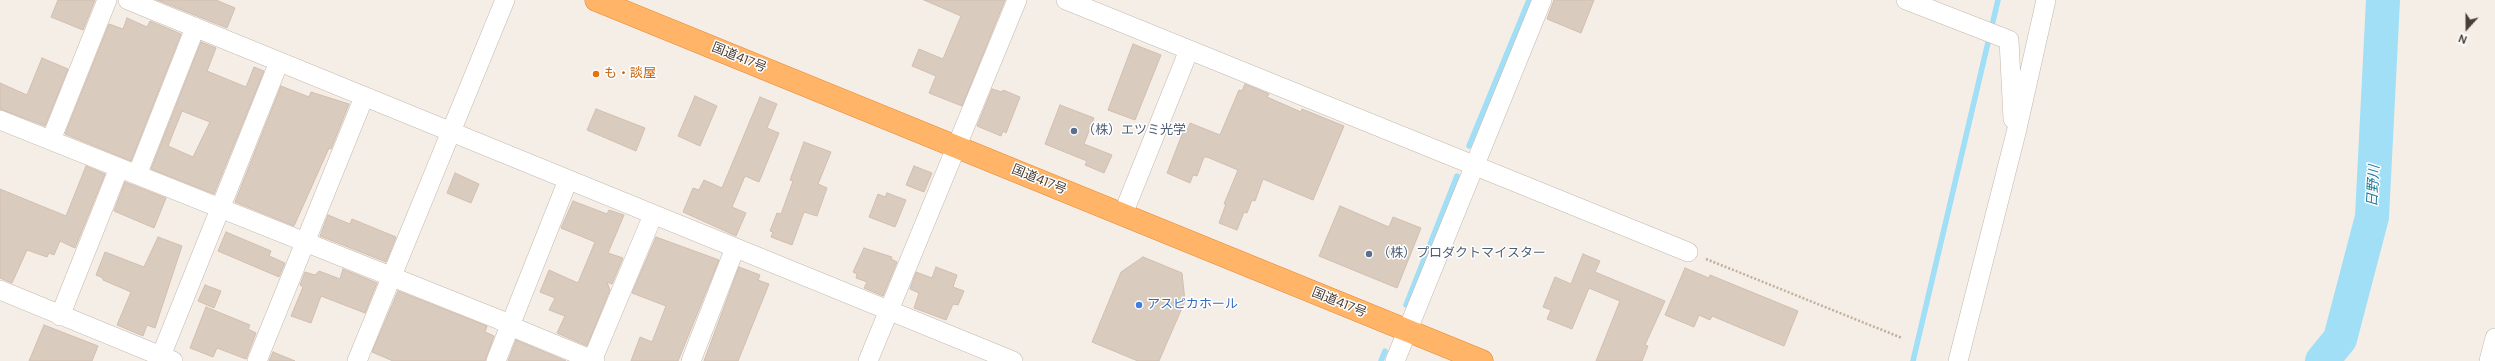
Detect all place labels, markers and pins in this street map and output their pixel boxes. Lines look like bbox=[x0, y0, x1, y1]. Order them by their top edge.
place label: も・談屋 bbox=[604, 66, 656, 82]
marker: も・談屋 bbox=[591, 69, 601, 79]
place label: （株）エツミ光学 bbox=[1082, 123, 1186, 139]
marker: （株）エツミ光学 bbox=[1069, 126, 1079, 136]
place label: （株）プロダクトマイスター bbox=[1377, 246, 1546, 262]
marker: （株）プロダクトマイスター bbox=[1364, 249, 1374, 259]
place label: アスピカホール bbox=[1147, 297, 1238, 313]
marker: アスピカホール bbox=[1134, 300, 1144, 310]

